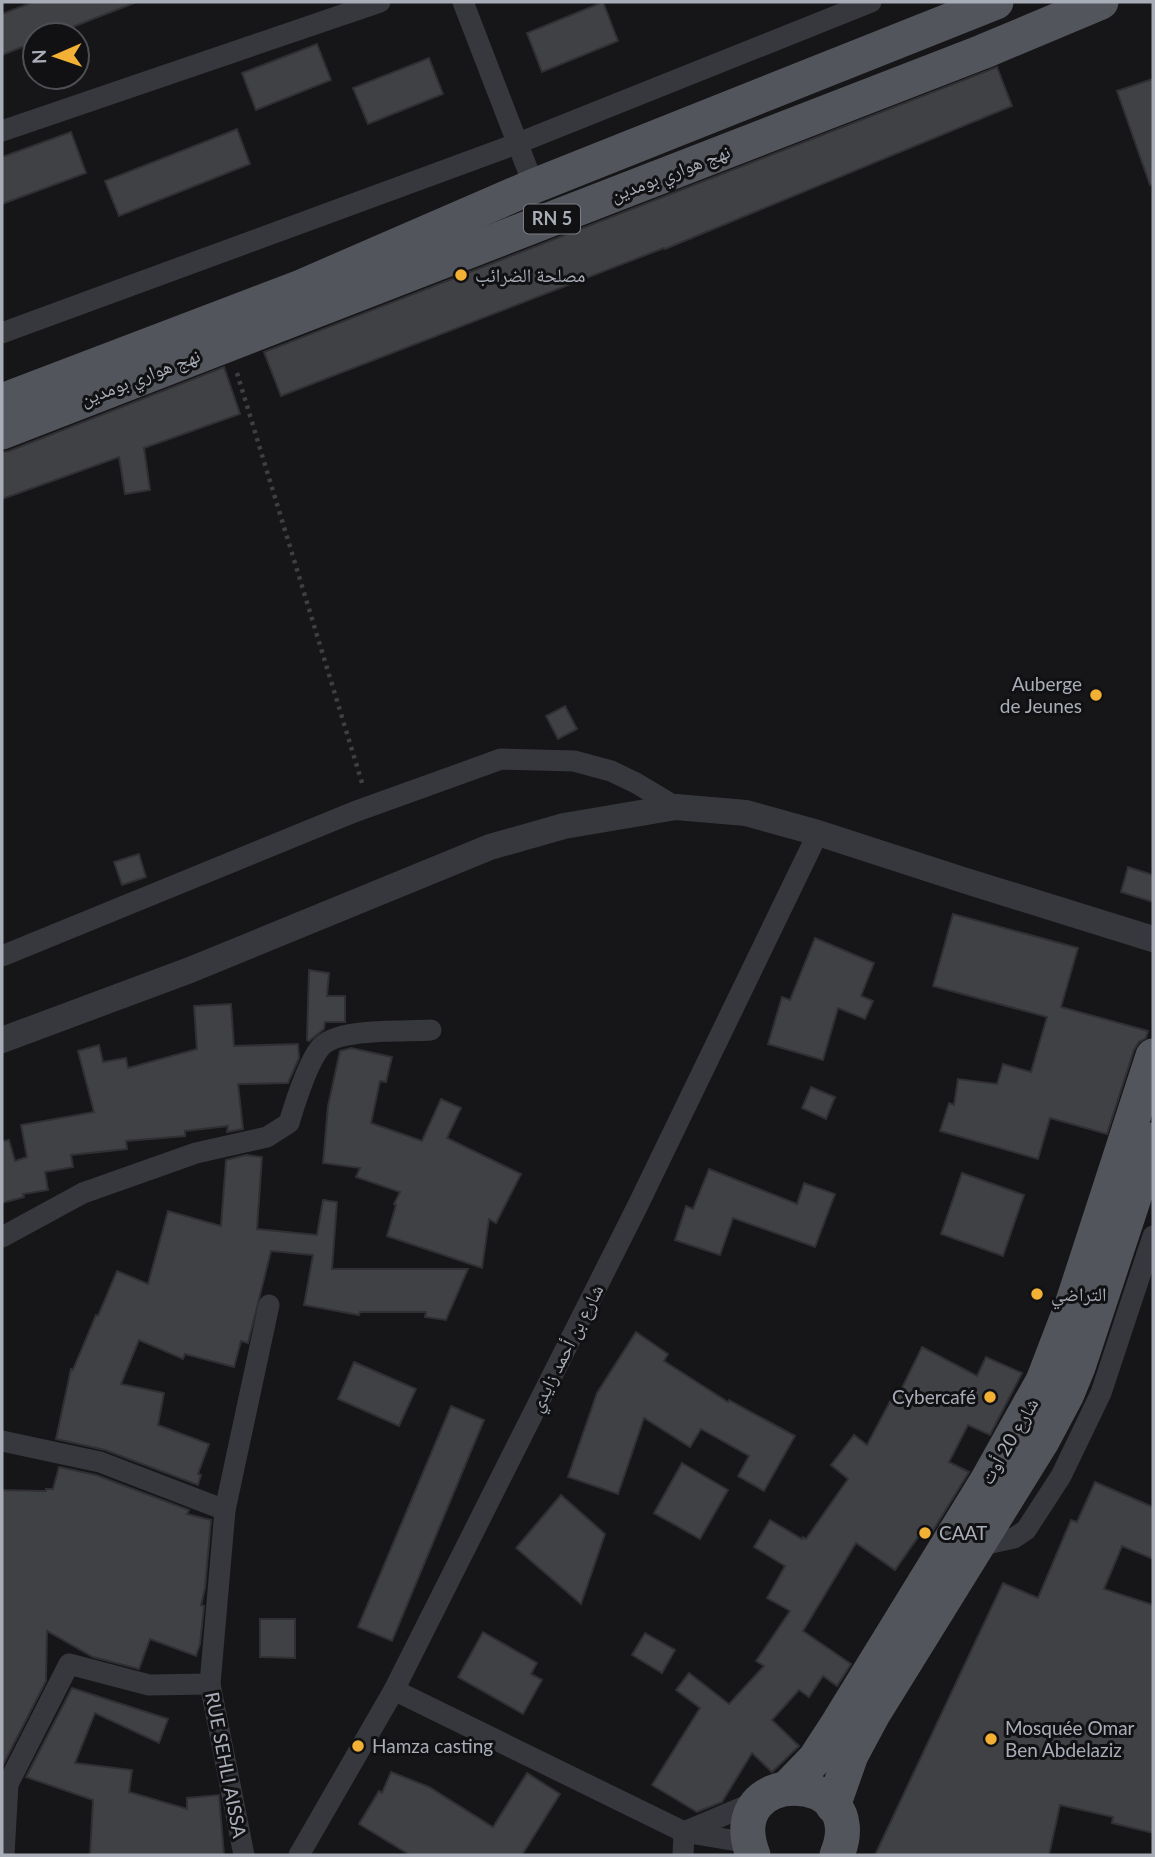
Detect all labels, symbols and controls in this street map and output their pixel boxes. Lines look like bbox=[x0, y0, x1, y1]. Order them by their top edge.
north arrow bbox=[21, 21, 91, 91]
text: N bbox=[27, 49, 50, 64]
street label: نهج هواري بومدين bbox=[607, 139, 735, 210]
road number: RN 5 bbox=[524, 204, 580, 233]
place label: مصلحة الضرائب bbox=[475, 263, 586, 287]
marker: مصلحة الضرائب bbox=[453, 267, 469, 283]
street label: نهج هواري بومدين bbox=[77, 343, 205, 414]
place label: Auberge de Jeunes bbox=[1000, 672, 1082, 717]
marker: Auberge de Jeunes bbox=[1088, 687, 1104, 703]
street label: شارع بن أحمد زايدي bbox=[524, 1280, 612, 1417]
place label: التراضي bbox=[1051, 1282, 1107, 1310]
marker: التراضي bbox=[1029, 1286, 1045, 1302]
place label: Cybercafé bbox=[892, 1385, 976, 1408]
marker: Cybercafé bbox=[982, 1389, 998, 1405]
street label: شارع 20 أوت bbox=[975, 1393, 1043, 1489]
place label: CAAT bbox=[939, 1521, 987, 1544]
marker: CAAT bbox=[917, 1525, 933, 1541]
street label: RUE SEHLI AISSA bbox=[201, 1690, 252, 1840]
place label: Mosquée Omar Ben Abdelaziz bbox=[1005, 1716, 1135, 1761]
marker: Mosquée Omar Ben Abdelaziz bbox=[983, 1731, 999, 1747]
place label: Hamza casting bbox=[372, 1734, 493, 1757]
marker: Hamza casting bbox=[350, 1738, 366, 1754]

